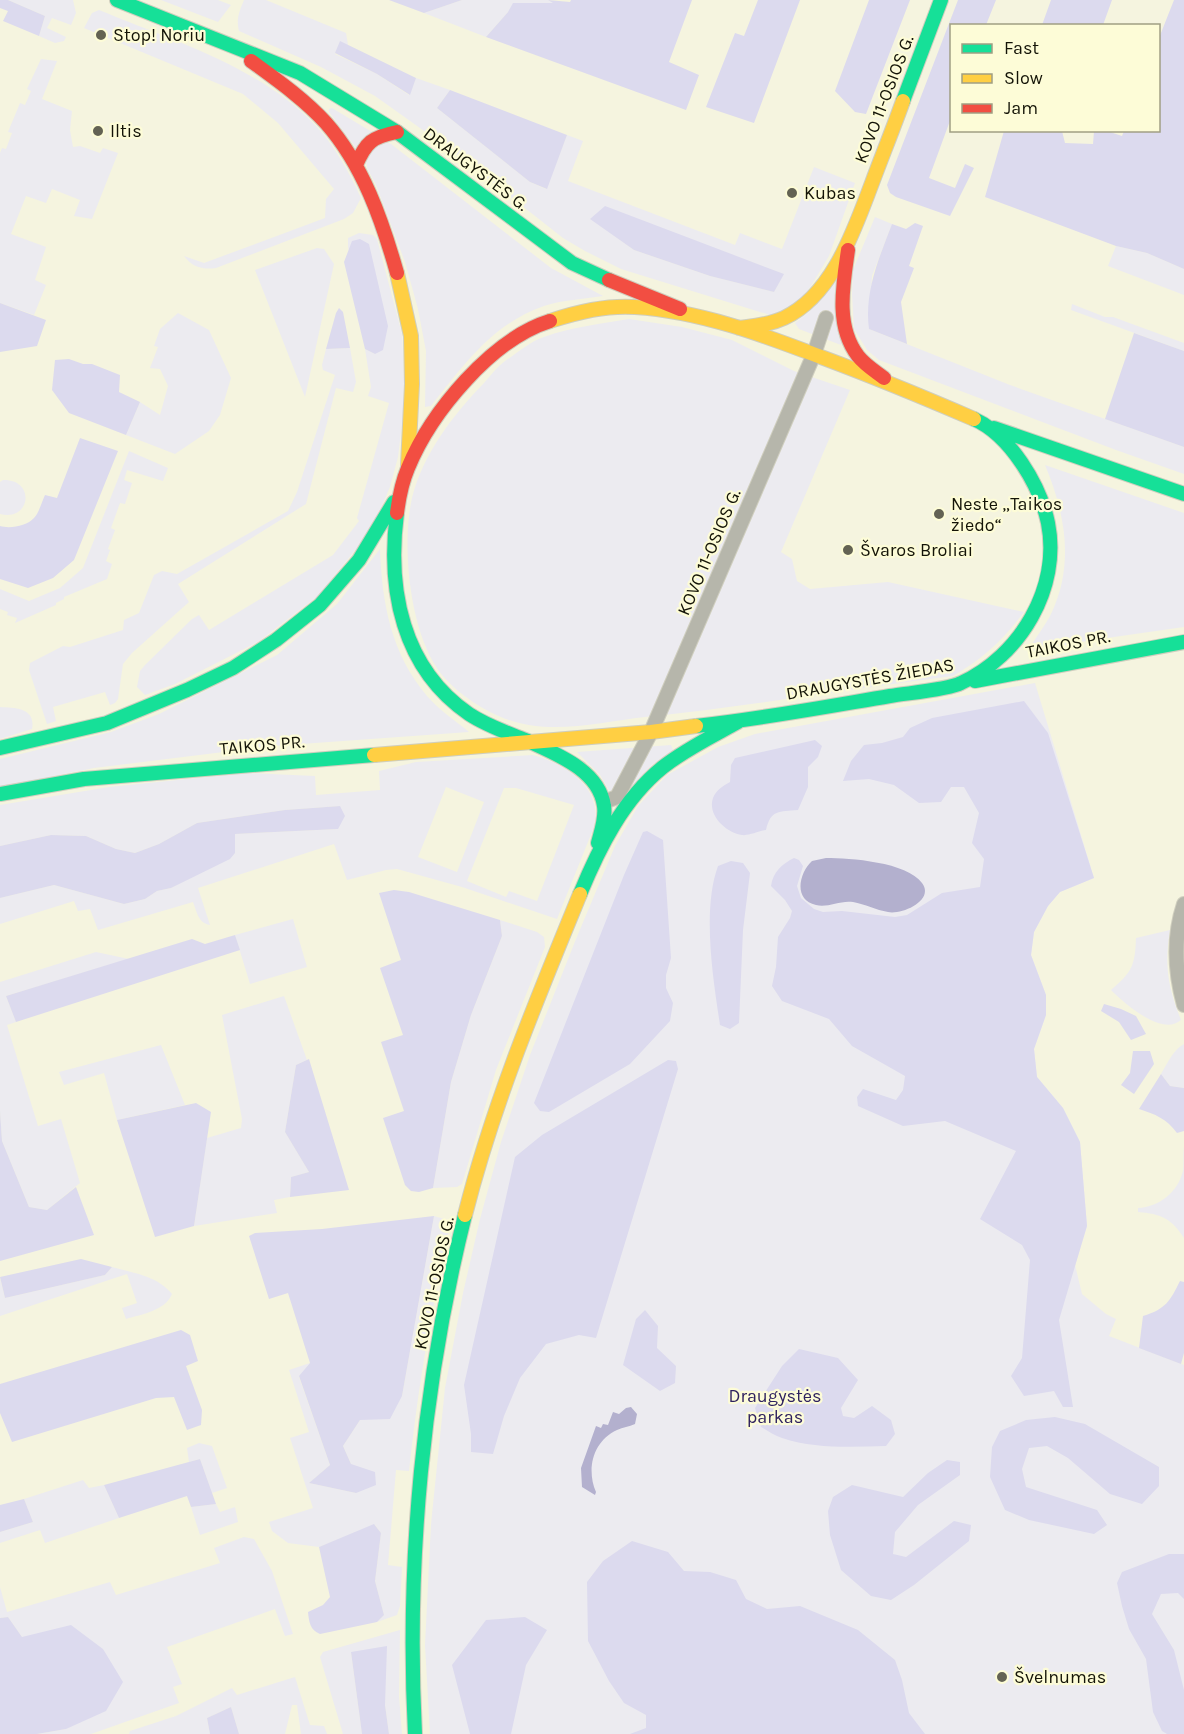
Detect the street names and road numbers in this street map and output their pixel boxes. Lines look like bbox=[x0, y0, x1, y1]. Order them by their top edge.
street label: KOVO 11-OSIOS G. bbox=[849, 32, 919, 166]
street label: DRAUGYSTĖS G. bbox=[419, 122, 533, 216]
street label: KOVO 11-OSIOS G. bbox=[672, 485, 746, 619]
street label: TAIKOS PR. bbox=[1024, 625, 1112, 663]
street label: DRAUGYSTĖS ŽIEDAS bbox=[784, 653, 956, 705]
street label: TAIKOS PR. bbox=[218, 730, 306, 760]
street label: KOVO 11-OSIOS G. bbox=[409, 1214, 459, 1352]

